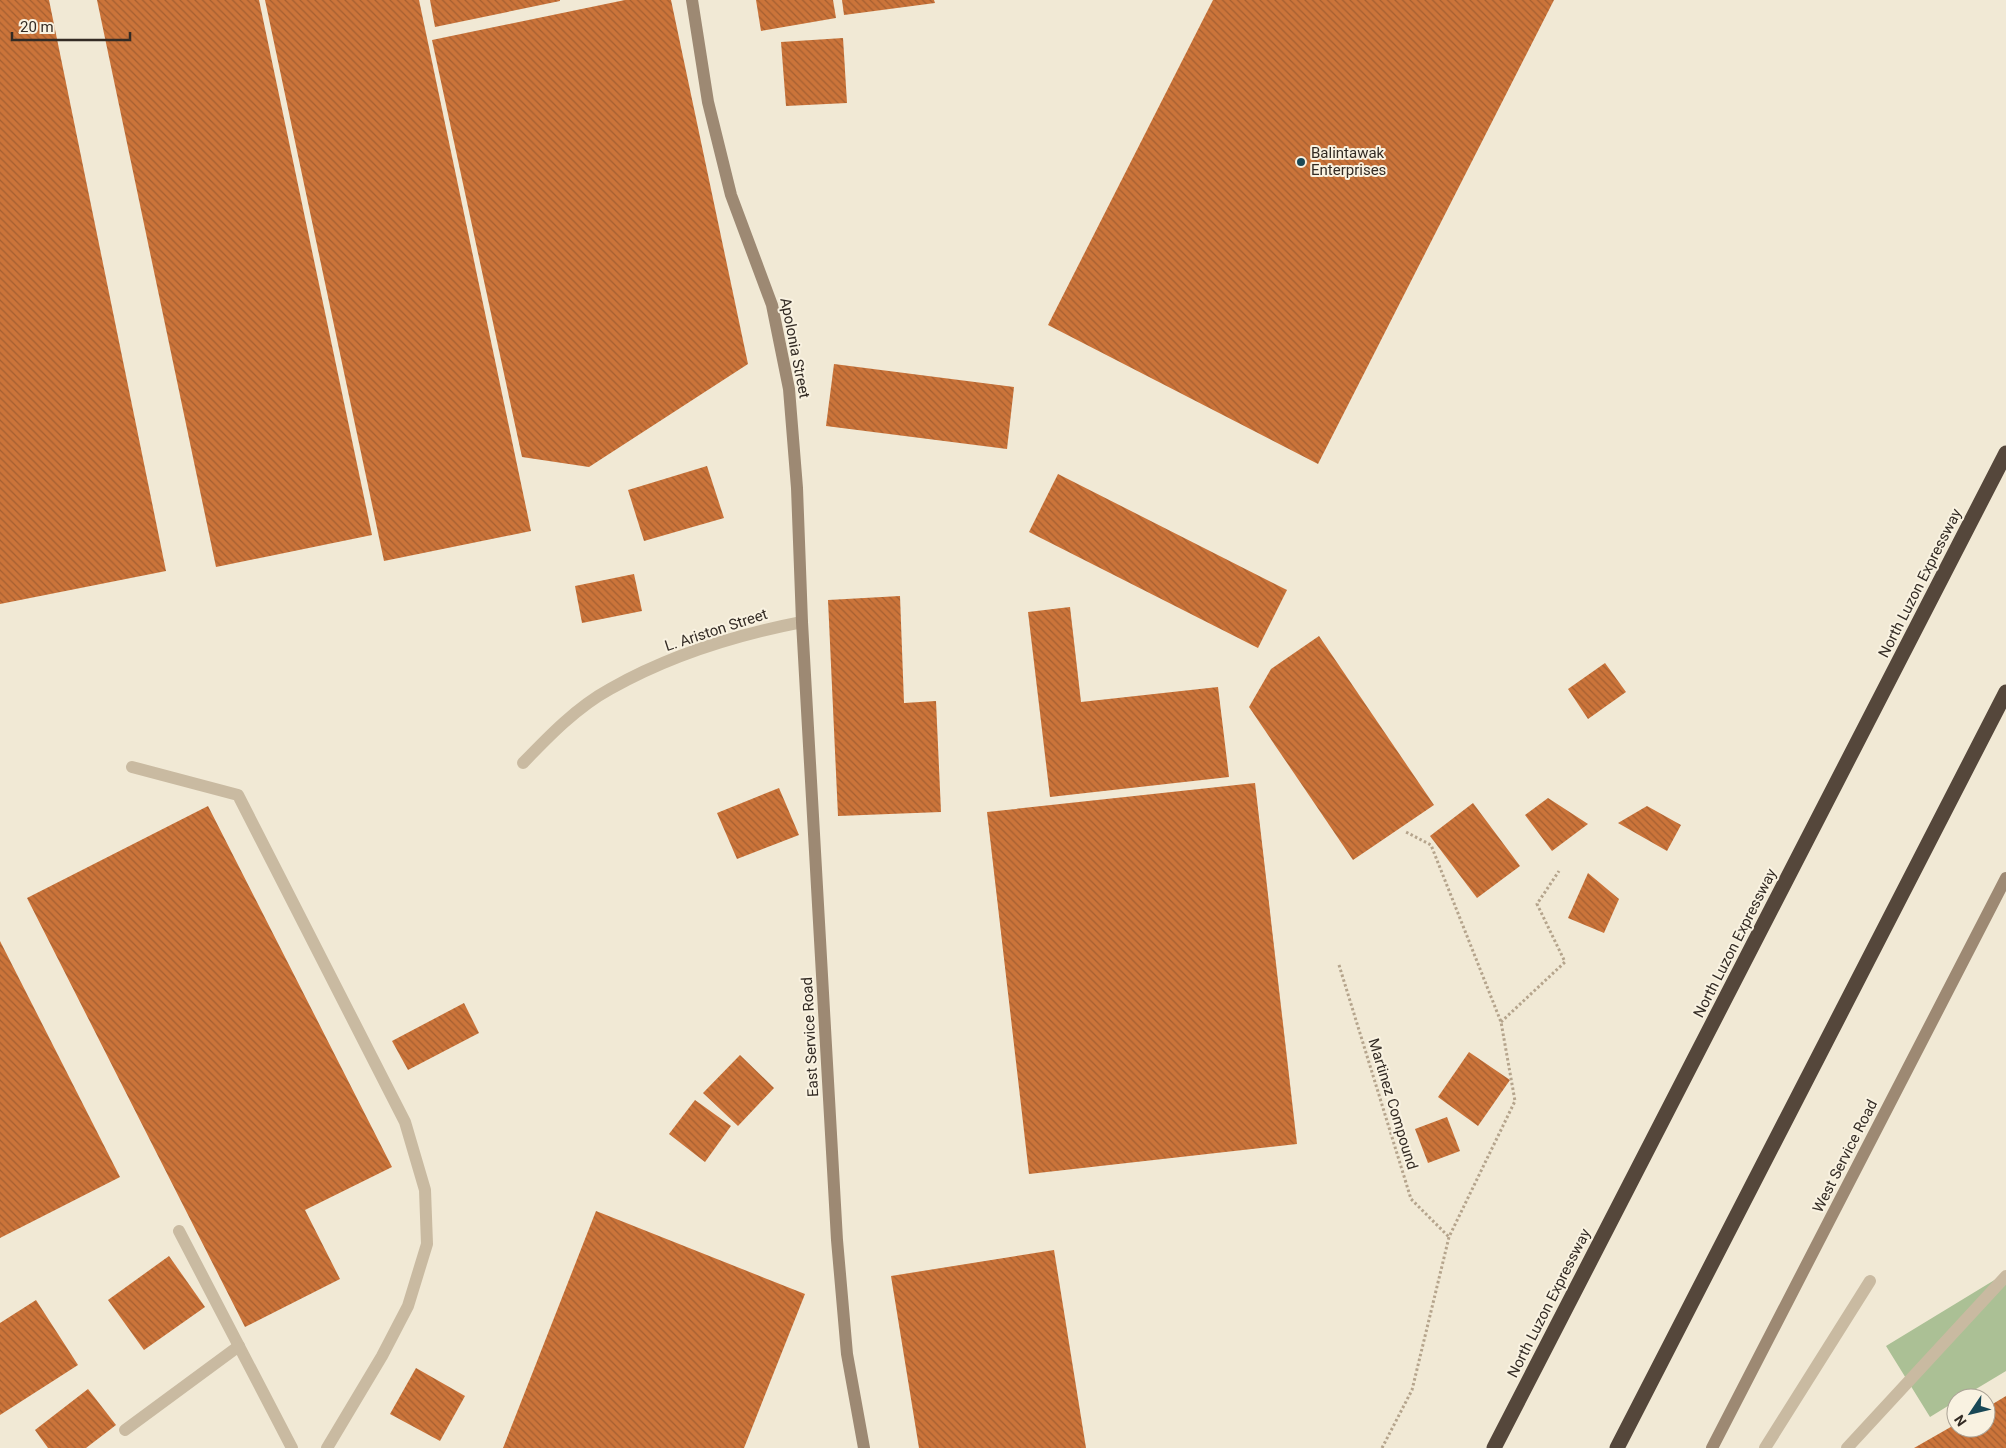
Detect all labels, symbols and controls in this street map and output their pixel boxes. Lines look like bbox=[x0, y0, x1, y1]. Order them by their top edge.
scale bar bbox=[12, 10, 130, 42]
text: 20 m bbox=[20, 18, 54, 36]
place label: Balintawak Enterprises bbox=[1311, 144, 1386, 179]
marker: Balintawak Enterprises bbox=[1295, 156, 1307, 168]
street label: Apolonia Street bbox=[776, 296, 814, 400]
street label: North Luzon Expressway bbox=[1875, 506, 1965, 660]
street label: L. Ariston Street bbox=[662, 605, 770, 655]
street label: North Luzon Expressway bbox=[1690, 866, 1780, 1020]
street label: East Service Road bbox=[798, 977, 822, 1097]
street label: Martinez Compound bbox=[1364, 1036, 1422, 1172]
street label: West Service Road bbox=[1809, 1097, 1881, 1215]
street label: North Luzon Expressway bbox=[1504, 1226, 1594, 1380]
north arrow bbox=[1946, 1388, 1996, 1438]
text: N bbox=[1951, 1412, 1970, 1429]

